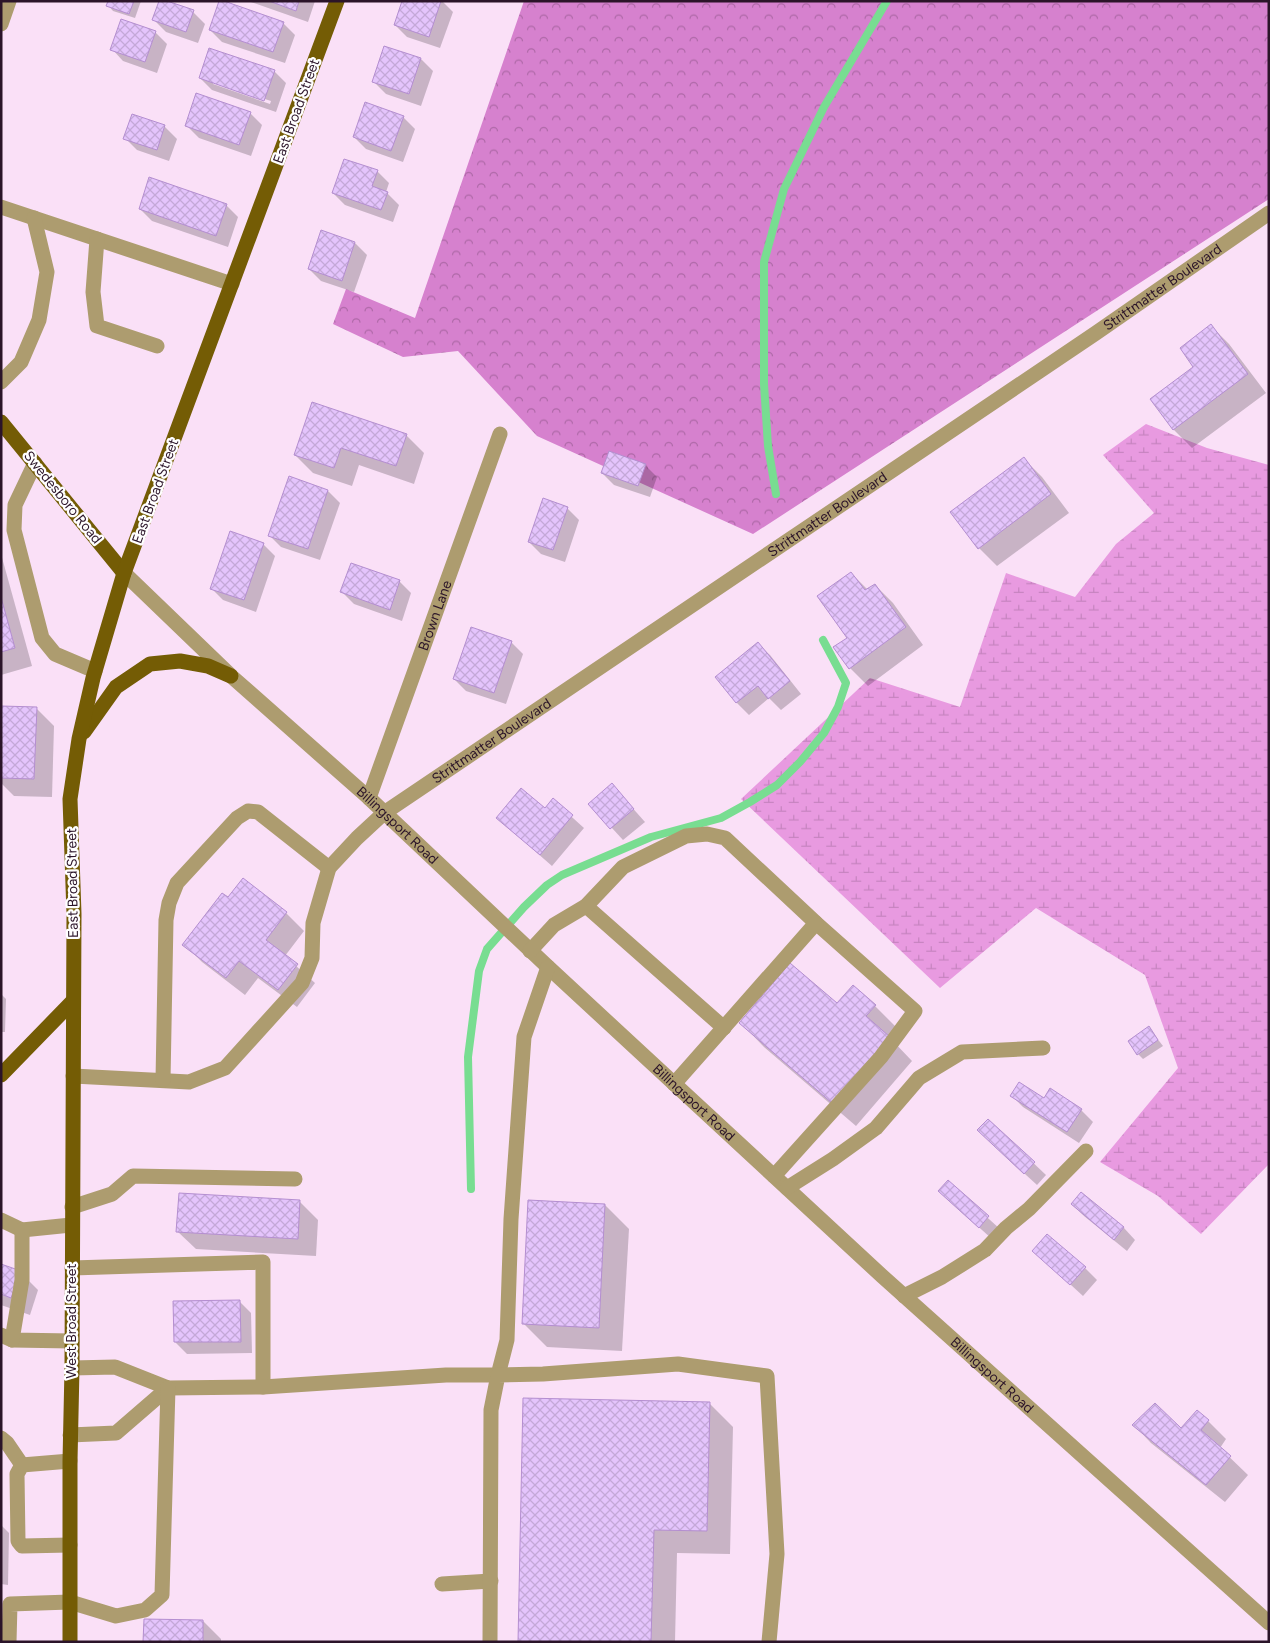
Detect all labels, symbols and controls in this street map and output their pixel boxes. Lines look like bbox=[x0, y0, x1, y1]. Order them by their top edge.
street label: East Broad Street bbox=[270, 57, 323, 166]
street label: Strittmatter Boulevard bbox=[1100, 240, 1225, 334]
street label: East Broad Street bbox=[129, 437, 182, 546]
street label: Swedesboro Road bbox=[20, 448, 105, 547]
street label: Strittmatter Boulevard bbox=[765, 468, 890, 561]
street label: Brown Lane bbox=[415, 578, 456, 653]
street label: Strittmatter Boulevard bbox=[429, 695, 555, 787]
street label: Billingsport Road bbox=[353, 783, 442, 868]
street label: East Broad Street bbox=[63, 828, 82, 938]
street label: Billingsport Road bbox=[649, 1060, 738, 1145]
street label: West Broad Street bbox=[63, 1263, 80, 1379]
street label: Billingsport Road bbox=[947, 1334, 1037, 1417]

